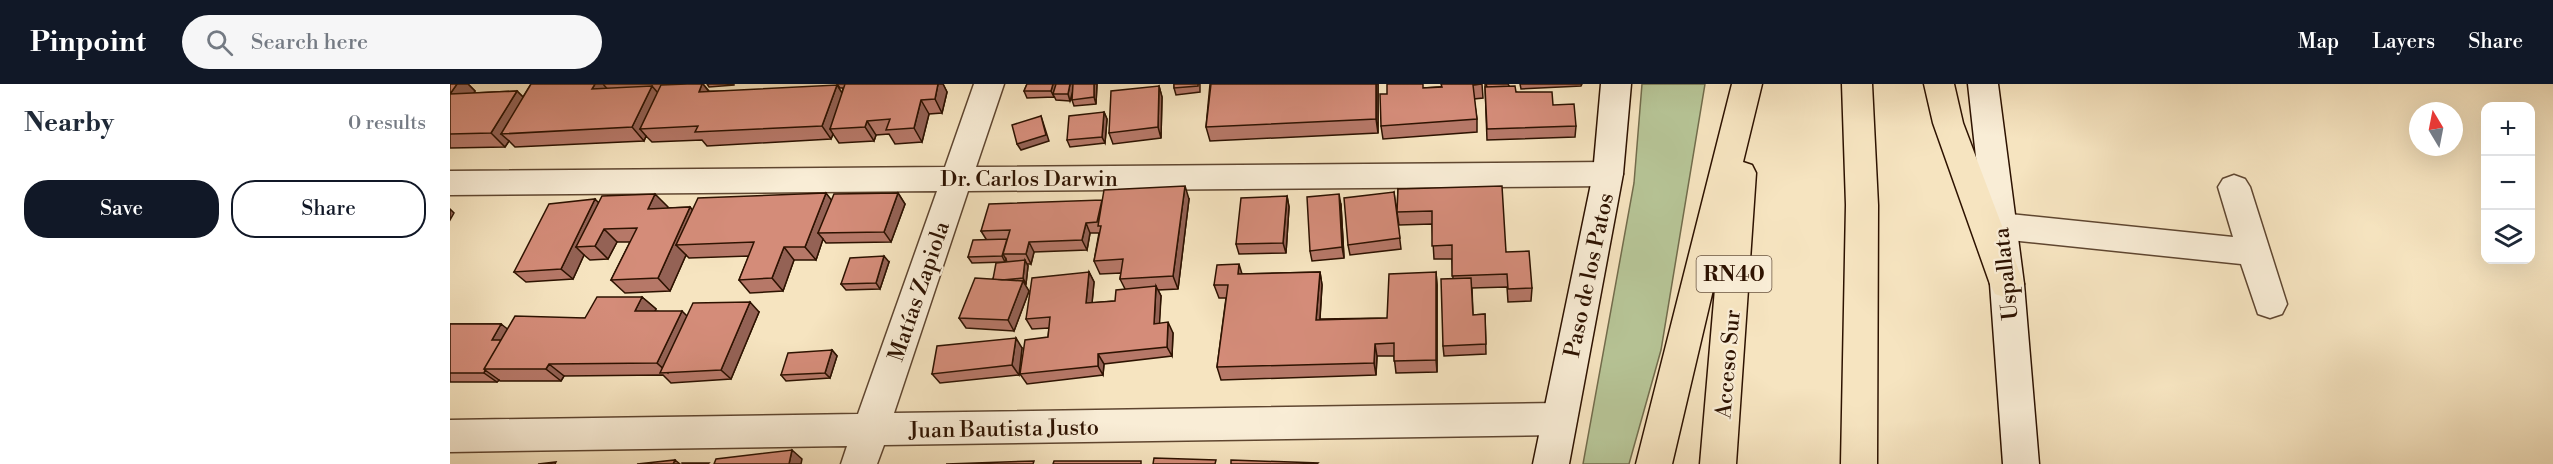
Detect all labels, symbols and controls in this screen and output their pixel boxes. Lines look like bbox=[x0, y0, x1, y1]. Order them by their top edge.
search box bbox=[182, 15, 602, 69]
text: Pinpoint bbox=[30, 25, 146, 60]
icon: search bbox=[203, 26, 236, 59]
text: Search here bbox=[251, 29, 368, 56]
text: Map bbox=[2298, 29, 2339, 55]
text: Layers bbox=[2372, 29, 2435, 55]
text: Share bbox=[2468, 29, 2523, 55]
north arrow bbox=[2409, 102, 2463, 156]
map controls bbox=[2481, 102, 2535, 264]
button: + bbox=[2481, 102, 2535, 156]
text: Nearby bbox=[24, 107, 114, 139]
text: 0 results bbox=[348, 111, 426, 136]
button: − bbox=[2481, 156, 2535, 210]
street label: Dr. Carlos Darwin bbox=[940, 166, 1118, 193]
button: Save bbox=[24, 180, 219, 238]
button: Share bbox=[231, 180, 426, 238]
street label: Paso de los Patos bbox=[1559, 191, 1620, 360]
button: layers bbox=[2481, 210, 2535, 264]
street label: Matías Zapiola bbox=[883, 217, 956, 365]
street label: Uspallata bbox=[1988, 225, 2025, 321]
road number: RN40 bbox=[1696, 256, 1772, 292]
street label: Acceso Sur bbox=[1710, 309, 1747, 421]
street label: Juan Bautista Justo bbox=[908, 414, 1099, 445]

